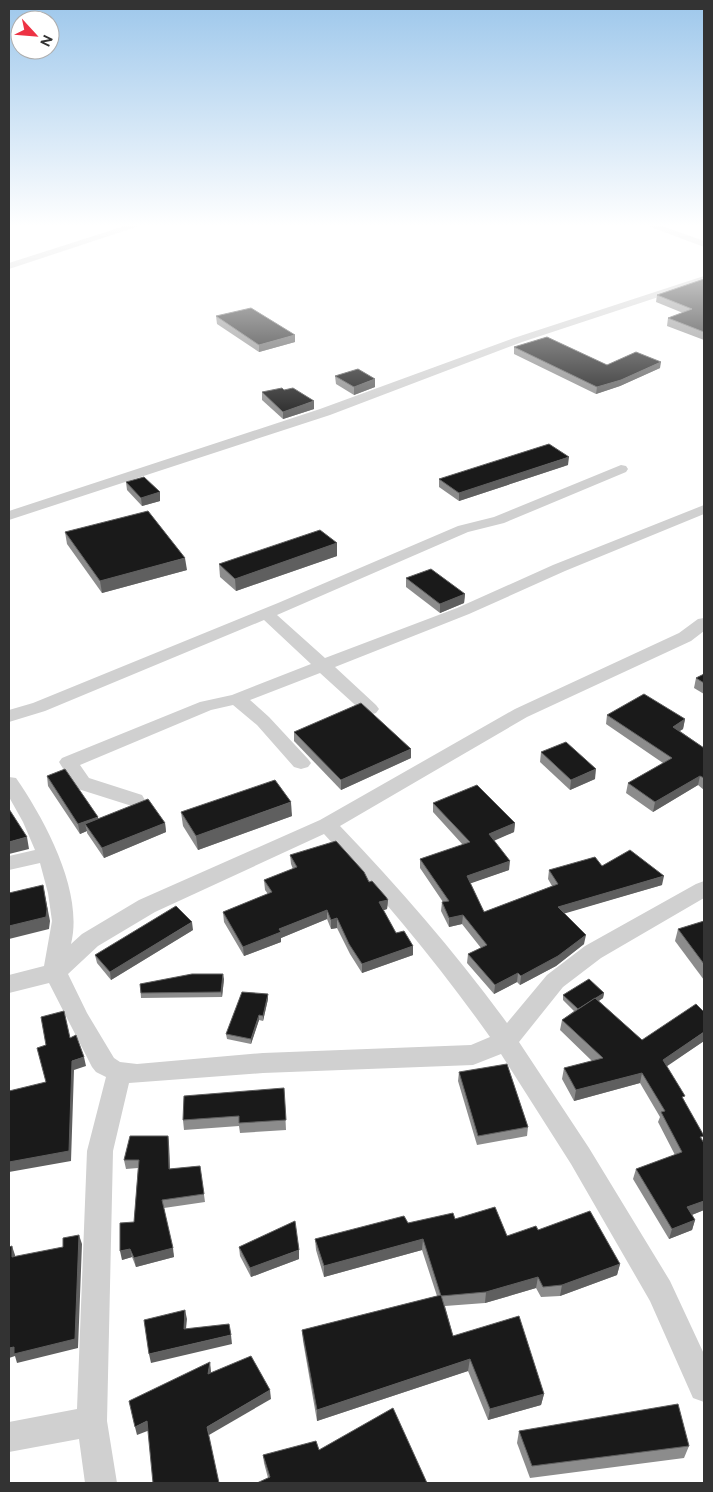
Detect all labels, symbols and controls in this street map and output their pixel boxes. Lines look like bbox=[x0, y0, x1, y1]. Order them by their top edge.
north arrow bbox=[10, 10, 60, 60]
text: N bbox=[36, 32, 56, 49]

